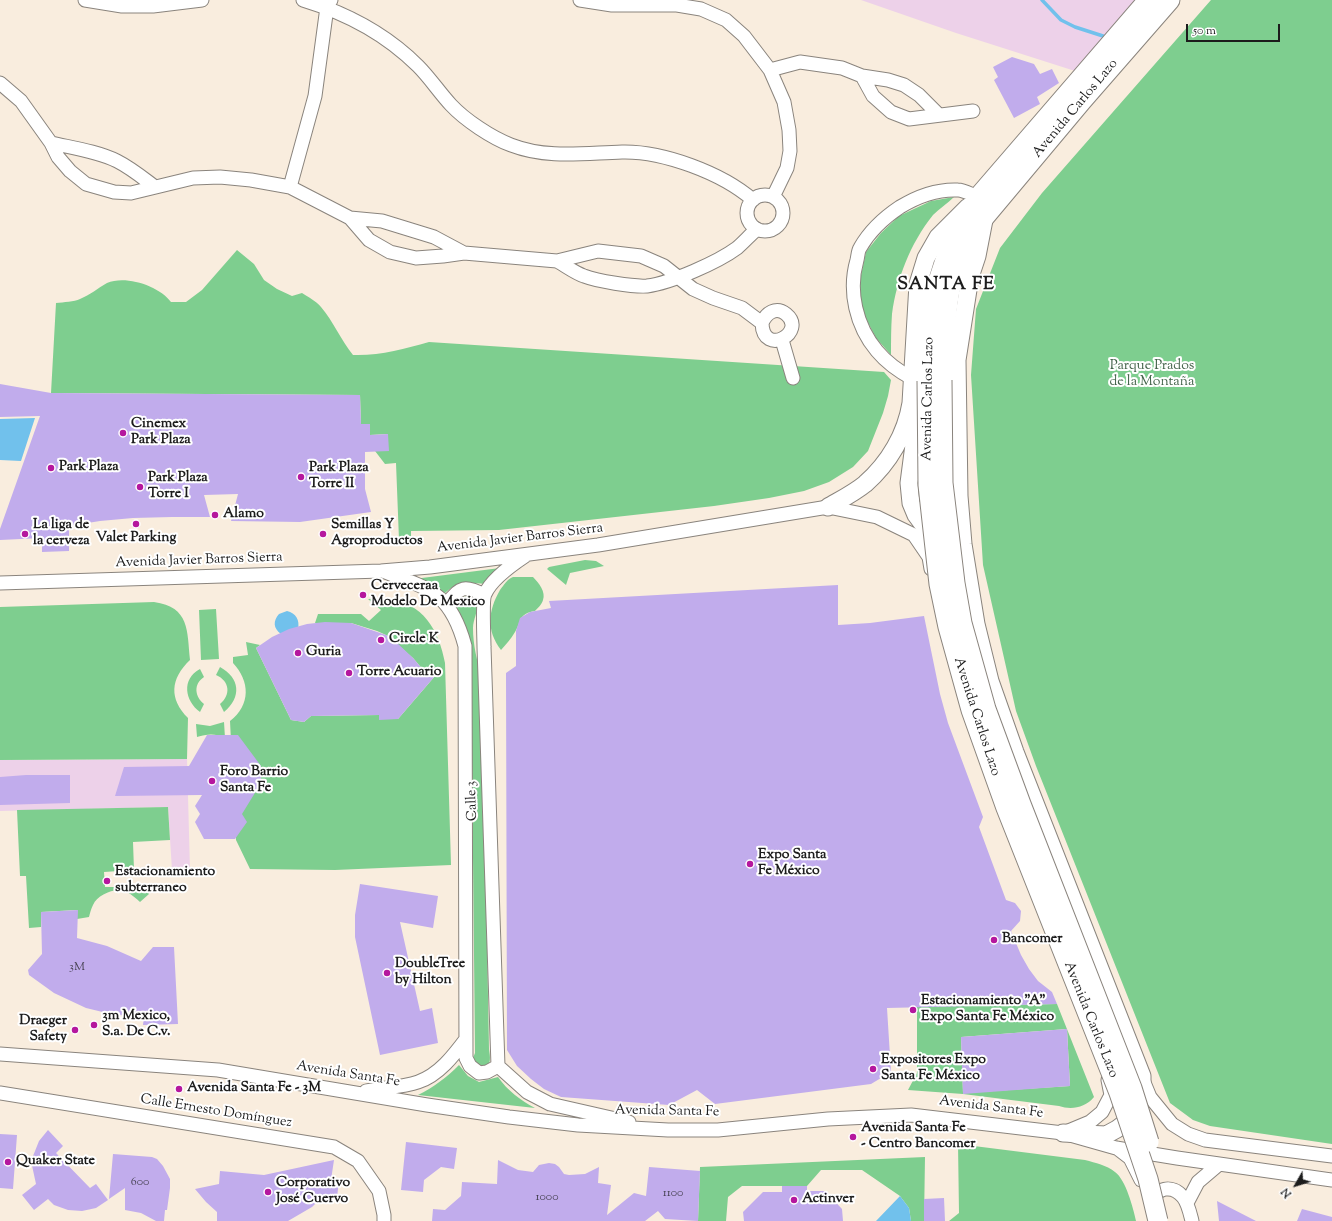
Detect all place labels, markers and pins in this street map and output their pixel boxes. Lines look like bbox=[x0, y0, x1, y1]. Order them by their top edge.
place label: Cinemex Park Plaza bbox=[131, 417, 191, 450]
marker: Cinemex Park Plaza bbox=[118, 428, 128, 438]
place label: Park Plaza bbox=[59, 460, 119, 476]
place label: Park Plaza Torre II bbox=[309, 461, 369, 494]
marker: Park Plaza bbox=[46, 463, 56, 473]
place label: Park Plaza Torre I bbox=[148, 471, 208, 504]
marker: Park Plaza Torre II bbox=[296, 472, 306, 482]
marker: Park Plaza Torre I bbox=[135, 482, 145, 492]
place label: Alamo bbox=[223, 507, 264, 523]
marker: Alamo bbox=[210, 510, 220, 520]
place label: La liga de la cerveza bbox=[33, 518, 90, 550]
place label: Semillas Y Agroproductos bbox=[331, 518, 422, 550]
marker: Valet Parking bbox=[131, 519, 141, 529]
marker: La liga de la cerveza bbox=[20, 529, 30, 539]
marker: Semillas Y Agroproductos bbox=[318, 529, 328, 539]
place label: Valet Parking bbox=[96, 531, 176, 547]
place label: Cerveceraa Modelo De Mexico bbox=[371, 579, 485, 612]
marker: Cerveceraa Modelo De Mexico bbox=[358, 590, 368, 600]
place label: Circle K bbox=[389, 632, 439, 648]
marker: Circle K bbox=[376, 635, 386, 645]
place label: Guria bbox=[306, 645, 341, 661]
marker: Guria bbox=[293, 648, 303, 658]
place label: Torre Acuario bbox=[357, 665, 441, 681]
marker: Torre Acuario bbox=[344, 668, 354, 678]
place label: Foro Barrio Santa Fe bbox=[220, 765, 288, 798]
marker: Foro Barrio Santa Fe bbox=[207, 776, 217, 786]
place label: Expo Santa Fe México bbox=[758, 848, 827, 880]
marker: Expo Santa Fe México bbox=[745, 859, 755, 869]
place label: Estacionamiento subterraneo bbox=[115, 865, 215, 898]
marker: Estacionamiento subterraneo bbox=[102, 876, 112, 886]
place label: Bancomer bbox=[1002, 932, 1063, 948]
marker: Bancomer bbox=[989, 935, 999, 945]
place label: DoubleTree by Hilton bbox=[395, 957, 465, 990]
marker: DoubleTree by Hilton bbox=[382, 968, 392, 978]
place label: Estacionamiento "A" Expo Santa Fe México bbox=[921, 994, 1054, 1026]
marker: Estacionamiento "A" Expo Santa Fe México bbox=[908, 1005, 918, 1015]
place label: 3m Mexico, S.a. De C.v. bbox=[102, 1009, 171, 1042]
place label: Draeger Safety bbox=[19, 1014, 67, 1046]
marker: 3m Mexico, S.a. De C.v. bbox=[89, 1020, 99, 1030]
marker: Draeger Safety bbox=[70, 1025, 80, 1035]
place label: Expositores Expo Santa Fe México bbox=[881, 1053, 986, 1086]
marker: Expositores Expo Santa Fe México bbox=[868, 1064, 878, 1074]
place label: Avenida Santa Fe - 3M bbox=[187, 1081, 321, 1097]
marker: Avenida Santa Fe - 3M bbox=[174, 1084, 184, 1094]
place label: Avenida Santa Fe - Centro Bancomer bbox=[861, 1121, 976, 1154]
marker: Avenida Santa Fe - Centro Bancomer bbox=[848, 1132, 858, 1142]
place label: Quaker State bbox=[16, 1154, 95, 1170]
marker: Quaker State bbox=[3, 1157, 13, 1167]
place label: Corporativo José Cuervo bbox=[276, 1176, 350, 1208]
marker: Corporativo José Cuervo bbox=[263, 1187, 273, 1197]
place label: Actinver bbox=[802, 1192, 854, 1208]
marker: Actinver bbox=[789, 1195, 799, 1205]

